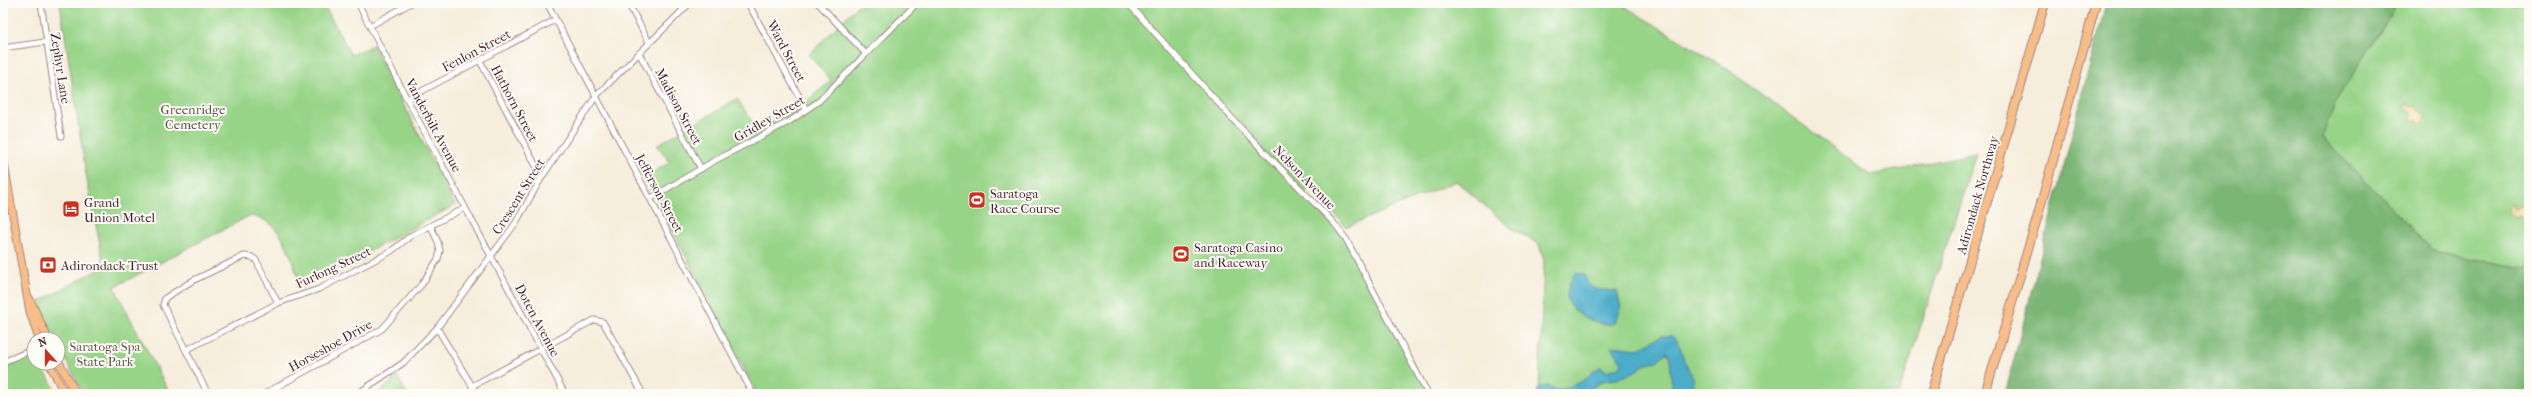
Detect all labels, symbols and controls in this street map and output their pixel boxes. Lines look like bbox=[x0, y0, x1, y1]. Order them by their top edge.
street label: Ward Street bbox=[764, 17, 809, 85]
street label: Fenlon Street bbox=[439, 26, 513, 75]
street label: Zephyr Lane bbox=[47, 31, 74, 105]
street label: Hathorn Street bbox=[488, 62, 541, 145]
street label: Madison Street bbox=[652, 65, 705, 147]
street label: Vanderbilt Avenue bbox=[402, 75, 465, 175]
street label: Gridley Street bbox=[731, 92, 808, 145]
park label: Greenridge Cemetery bbox=[161, 102, 226, 132]
street label: Adirondack Northway bbox=[1953, 133, 2002, 257]
street label: Nelson Avenue bbox=[1270, 142, 1339, 213]
street label: Jefferson Street bbox=[632, 151, 687, 235]
street label: Crescent Street bbox=[489, 155, 548, 237]
place label: Saratoga Race Course bbox=[990, 186, 1061, 216]
sports icon: Saratoga Race Course bbox=[967, 190, 987, 210]
place label: Grand Union Motel bbox=[84, 195, 156, 225]
hotel icon: Grand Union Motel bbox=[61, 199, 81, 219]
place label: Saratoga Casino and Raceway bbox=[1194, 240, 1283, 270]
street label: Furlong Street bbox=[293, 243, 374, 291]
sports icon: Saratoga Casino and Raceway bbox=[1171, 244, 1191, 264]
bank icon: Adirondack Trust bbox=[38, 255, 58, 275]
place label: Adirondack Trust bbox=[60, 258, 159, 273]
street label: Doten Avenue bbox=[512, 281, 563, 359]
street label: Horseshoe Drive bbox=[286, 316, 375, 375]
north arrow bbox=[26, 331, 66, 371]
text: N bbox=[36, 334, 49, 350]
park label: Saratoga Spa State Park bbox=[69, 339, 141, 369]

